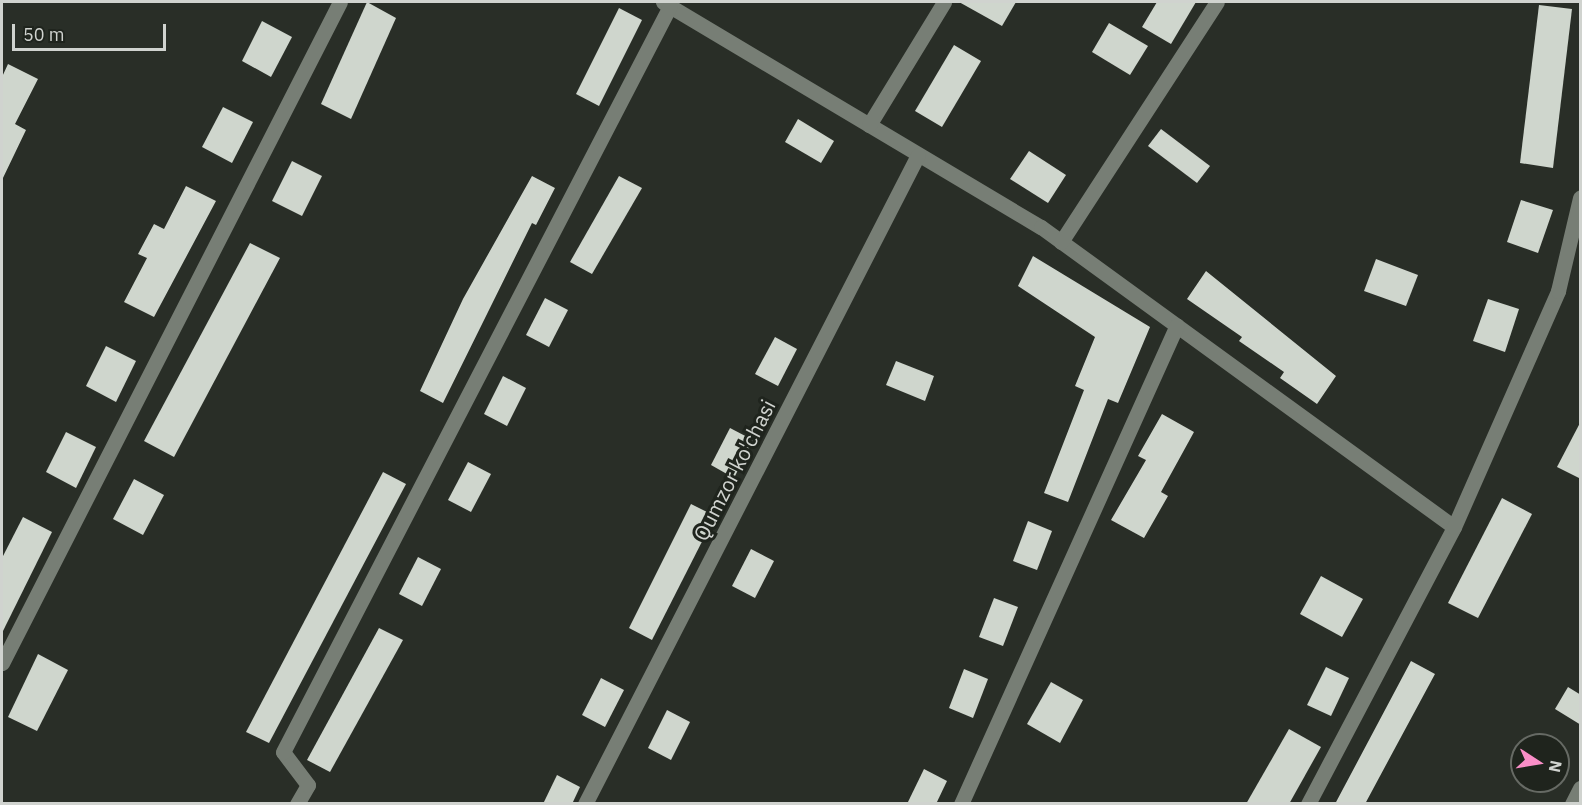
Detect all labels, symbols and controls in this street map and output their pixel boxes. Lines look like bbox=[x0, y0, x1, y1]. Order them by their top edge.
scale bar bbox=[15, 12, 170, 50]
text: 50 m bbox=[23, 23, 65, 46]
street label: Qumzor ko'chasi bbox=[688, 395, 780, 545]
north arrow bbox=[1510, 733, 1570, 793]
text: N bbox=[1545, 759, 1567, 774]

